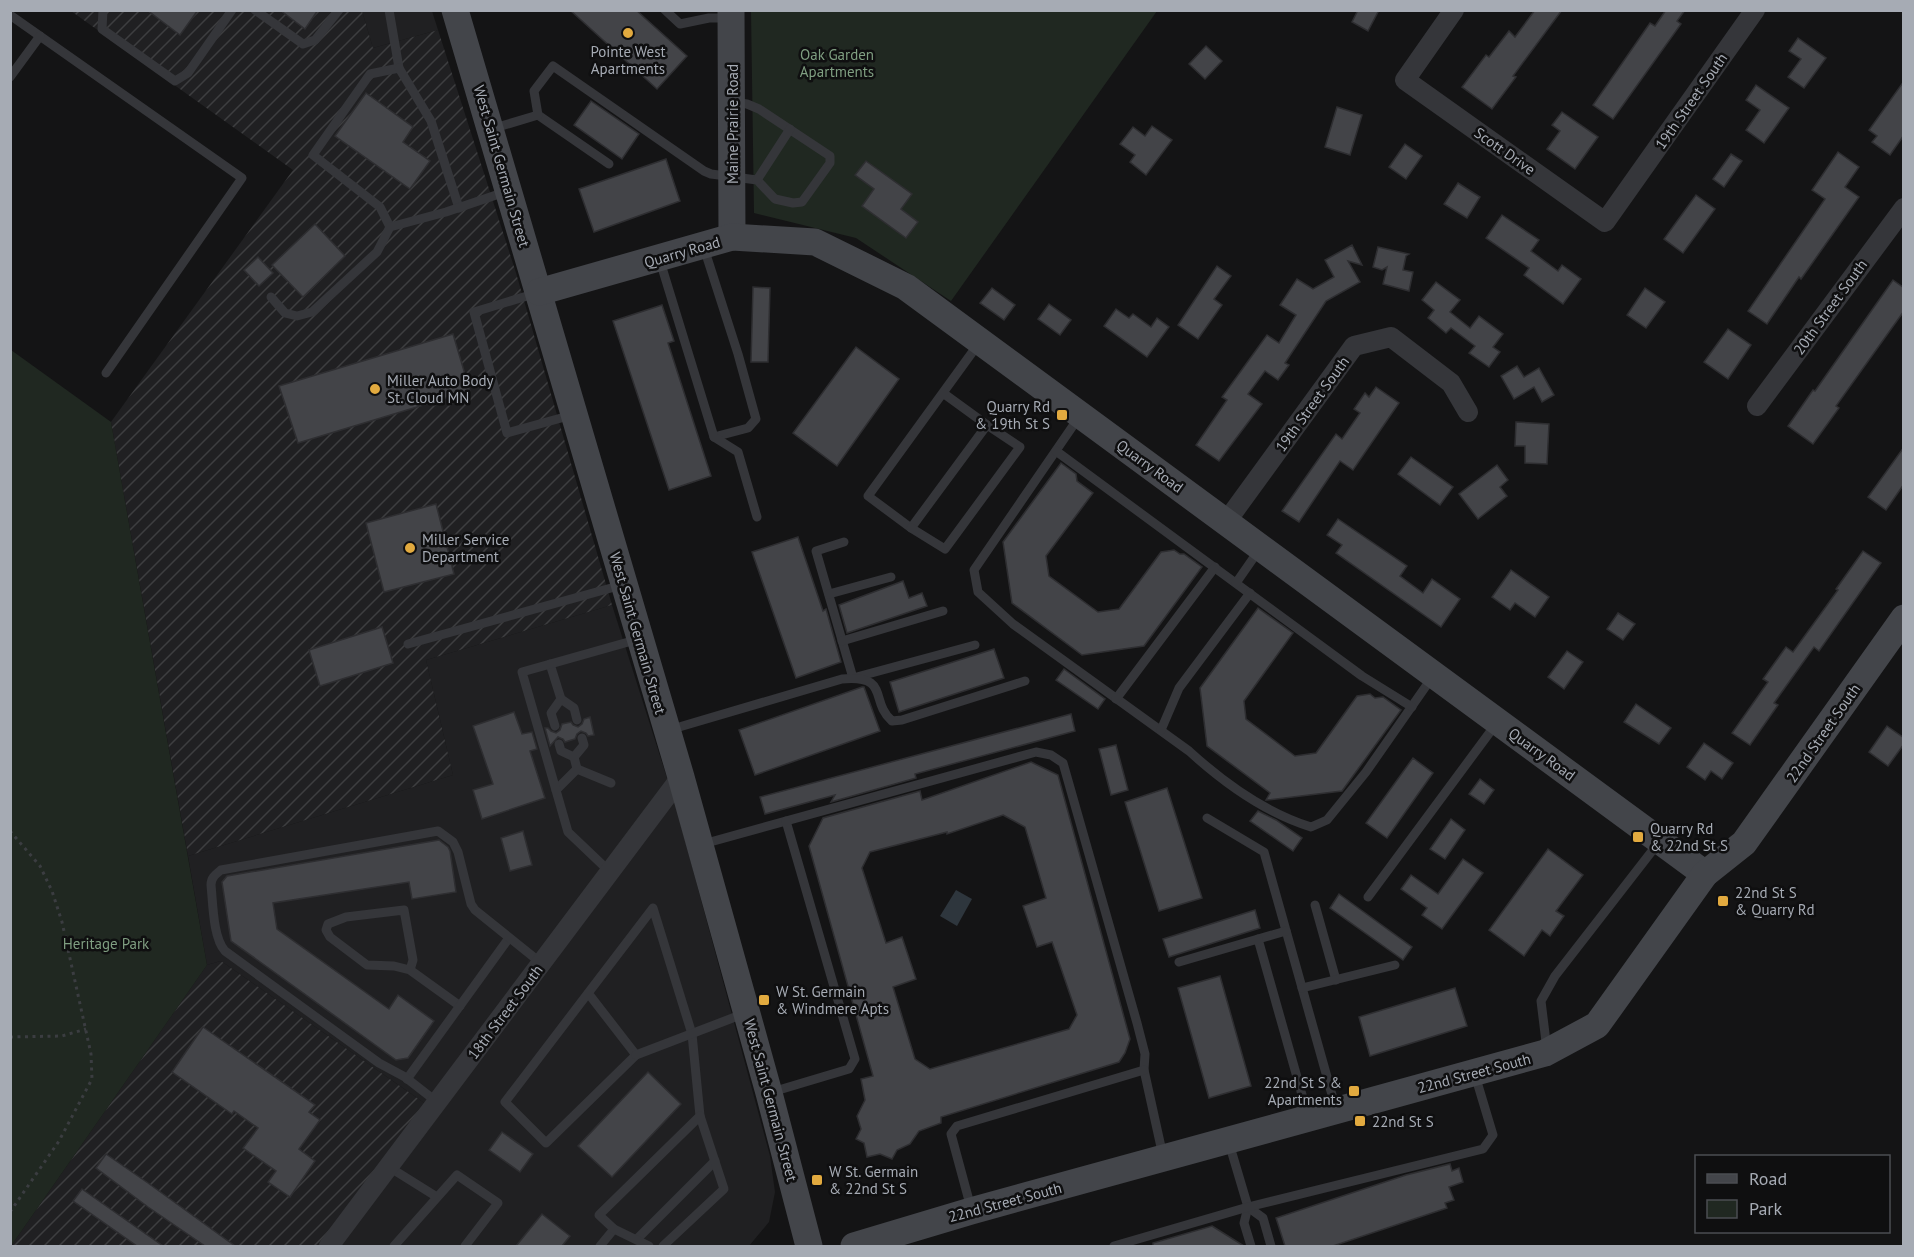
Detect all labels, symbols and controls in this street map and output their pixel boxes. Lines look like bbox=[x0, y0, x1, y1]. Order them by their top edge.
marker: Pointe West Apartments bbox=[621, 26, 635, 40]
place label: Pointe West Apartments bbox=[590, 42, 666, 78]
park label: Oak Garden Apartments bbox=[800, 45, 874, 81]
street label: 19th Street South bbox=[1651, 49, 1731, 153]
street label: Maine Prairie Road bbox=[723, 64, 742, 184]
street label: West Saint Germain Street bbox=[470, 83, 534, 249]
street label: Scott Drive bbox=[1471, 123, 1539, 179]
street label: Quarry Road bbox=[642, 232, 722, 272]
street label: 20th Street South bbox=[1789, 256, 1871, 358]
street label: 19th Street South bbox=[1271, 353, 1353, 455]
place label: Miller Auto Body St. Cloud MN bbox=[387, 371, 494, 407]
marker: Miller Auto Body St. Cloud MN bbox=[368, 382, 382, 396]
place label: Quarry Rd & 19th St S bbox=[975, 397, 1050, 433]
marker: Quarry Rd & 19th St S bbox=[1055, 408, 1069, 422]
street label: Quarry Road bbox=[1113, 435, 1187, 497]
place label: Miller Service Department bbox=[422, 530, 509, 566]
marker: Miller Service Department bbox=[403, 541, 417, 555]
street label: West Saint Germain Street bbox=[606, 550, 670, 716]
street label: 22nd Street South bbox=[1782, 680, 1864, 786]
street label: Quarry Road bbox=[1505, 723, 1579, 785]
place label: Quarry Rd & 22nd St S bbox=[1650, 819, 1728, 855]
marker: Quarry Rd & 22nd St S bbox=[1631, 830, 1645, 844]
place label: 22nd St S & Quarry Rd bbox=[1735, 883, 1815, 919]
marker: 22nd St S & Quarry Rd bbox=[1716, 894, 1730, 908]
park label: Heritage Park bbox=[63, 934, 150, 953]
street label: 18th Street South bbox=[463, 961, 547, 1063]
place label: W St. Germain & Windmere Apts bbox=[776, 982, 889, 1018]
marker: W St. Germain & Windmere Apts bbox=[757, 993, 771, 1007]
street label: West Saint Germain Street bbox=[740, 1017, 802, 1183]
street label: 22nd Street South bbox=[1415, 1049, 1533, 1097]
place label: 22nd St S & Apartments bbox=[1264, 1073, 1342, 1109]
marker: 22nd St S & Apartments bbox=[1347, 1084, 1361, 1098]
place label: 22nd St S bbox=[1372, 1112, 1434, 1131]
marker: 22nd St S bbox=[1353, 1114, 1367, 1128]
legend bbox=[1695, 1155, 1890, 1233]
place label: W St. Germain & 22nd St S bbox=[829, 1162, 918, 1198]
text: Road bbox=[1749, 1167, 1787, 1190]
marker: W St. Germain & 22nd St S bbox=[810, 1173, 824, 1187]
street label: 22nd Street South bbox=[946, 1178, 1064, 1226]
text: Park bbox=[1749, 1197, 1782, 1220]

